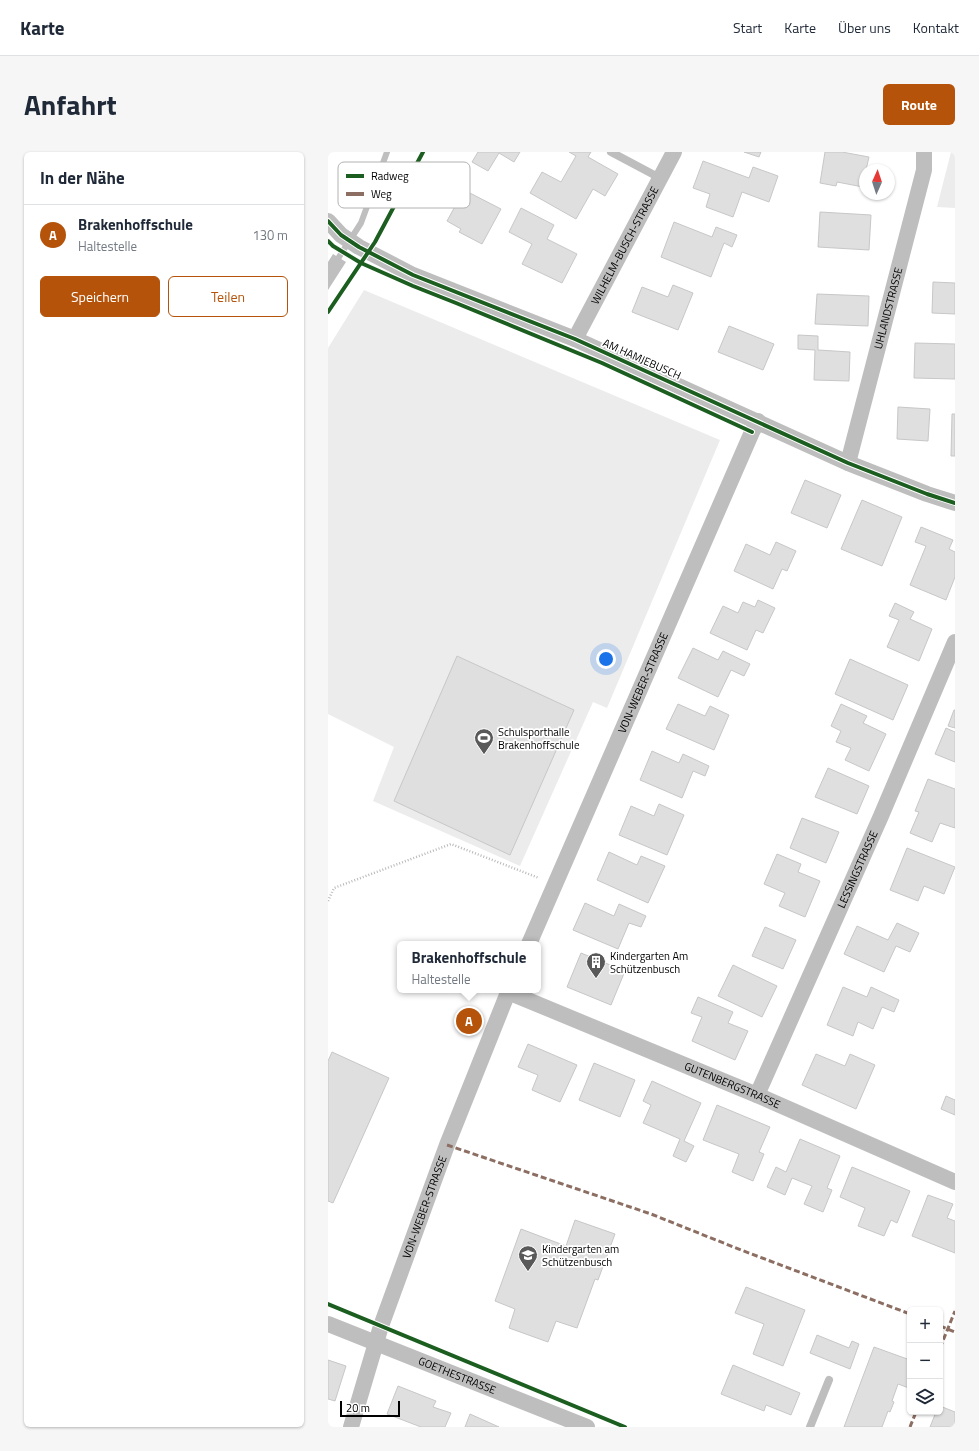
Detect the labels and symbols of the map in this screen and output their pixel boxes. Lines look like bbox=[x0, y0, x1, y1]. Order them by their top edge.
legend bbox=[338, 162, 470, 208]
north arrow bbox=[859, 164, 895, 200]
text: Radweg bbox=[371, 168, 409, 184]
street label: WILHELM-BUSCH-STRASSE bbox=[587, 184, 662, 307]
text: Weg bbox=[371, 186, 392, 202]
street label: UHLANDSTRASSE bbox=[870, 266, 906, 351]
street label: AM HAMJEBUSCH bbox=[600, 335, 684, 383]
street label: VON-WEBER-STRASSE bbox=[614, 630, 672, 736]
your location bbox=[596, 649, 616, 669]
place label: Schulsporthalle Brakenhoffschule bbox=[498, 724, 580, 753]
sports icon: Schulsporthalle Brakenhoffschule bbox=[473, 727, 495, 755]
street label: LESSINGSTRASSE bbox=[833, 828, 882, 911]
place label: Kindergarten Am Schützenbusch bbox=[610, 948, 688, 977]
building icon: Kindergarten Am Schützenbusch bbox=[585, 951, 607, 979]
pin: A bbox=[456, 1006, 482, 1036]
street label: GUTENBERGSTRASSE bbox=[682, 1058, 783, 1112]
street label: VON-WEBER-STRASSE bbox=[398, 1153, 450, 1261]
place label: Kindergarten am Schützenbusch bbox=[542, 1241, 619, 1270]
school or university icon: Kindergarten am Schützenbusch bbox=[517, 1244, 539, 1272]
street label: GOETHESTRASSE bbox=[416, 1353, 498, 1398]
scale bar bbox=[340, 1399, 400, 1418]

